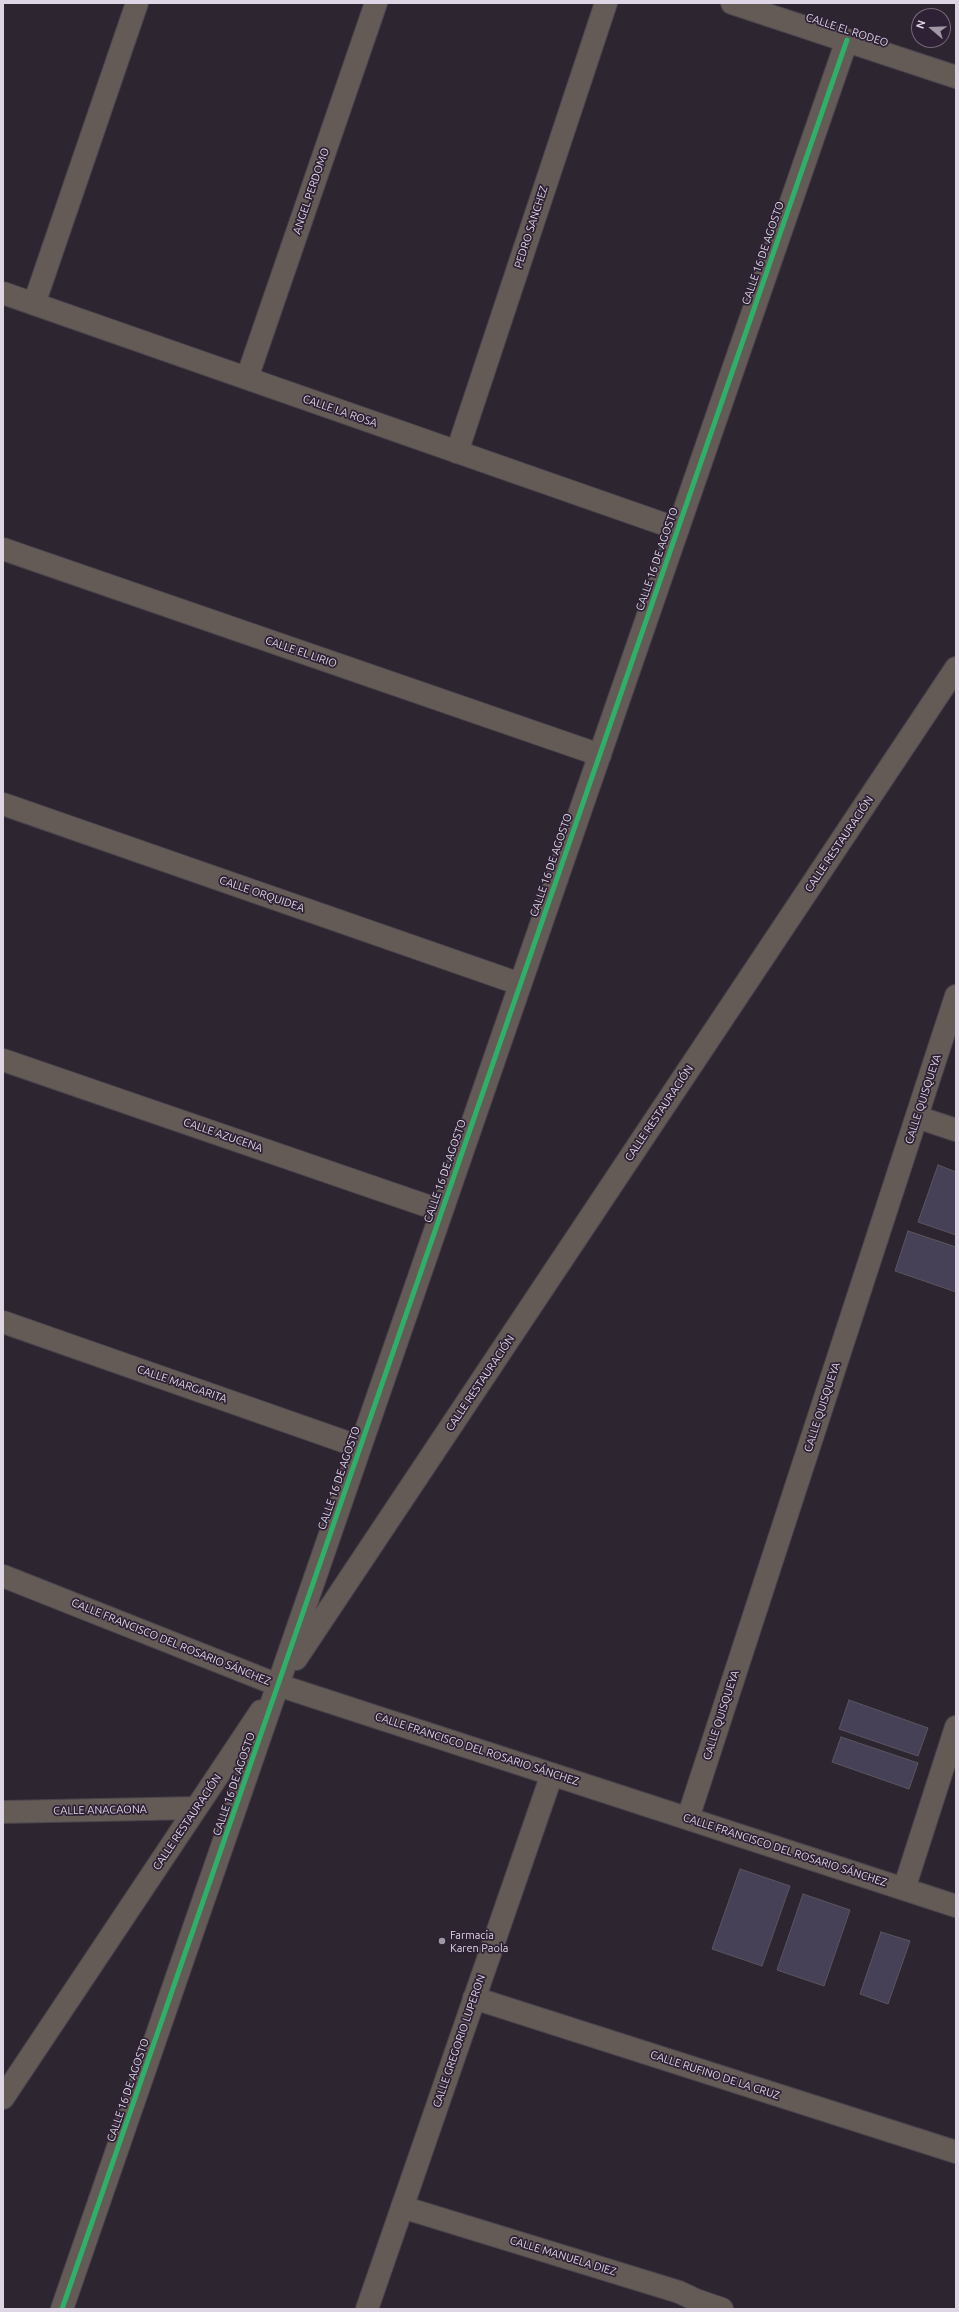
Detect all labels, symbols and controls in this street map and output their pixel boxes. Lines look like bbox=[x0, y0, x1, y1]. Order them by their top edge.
north arrow bbox=[911, 8, 951, 48]
street label: CALLE EL RODEO bbox=[804, 10, 890, 50]
text: N bbox=[914, 19, 928, 30]
street label: ANGEL PERDOMO bbox=[290, 146, 332, 236]
street label: PEDRO SANCHEZ bbox=[511, 184, 551, 270]
street label: CALLE 16 DE AGOSTO bbox=[739, 200, 787, 306]
street label: CALLE LA ROSA bbox=[301, 392, 379, 430]
street label: CALLE 16 DE AGOSTO bbox=[633, 506, 681, 612]
street label: CALLE EL LIRIO bbox=[263, 634, 339, 670]
street label: CALLE RESTAURACIÓN bbox=[802, 793, 876, 895]
street label: CALLE 16 DE AGOSTO bbox=[527, 812, 575, 918]
street label: CALLE ORQUIDEA bbox=[218, 873, 306, 915]
street label: CALLE QUISQUEYA bbox=[902, 1052, 944, 1146]
street label: CALLE RESTAURACIÓN bbox=[622, 1062, 696, 1164]
street label: CALLE AZUCENA bbox=[182, 1115, 264, 1155]
street label: CALLE 16 DE AGOSTO bbox=[421, 1118, 469, 1224]
street label: CALLE RESTAURACIÓN bbox=[443, 1332, 517, 1434]
street label: CALLE QUISQUEYA bbox=[801, 1360, 843, 1454]
street label: CALLE MARGARITA bbox=[135, 1362, 229, 1406]
street label: CALLE 16 DE AGOSTO bbox=[315, 1425, 363, 1531]
street label: CALLE FRANCISCO DEL ROSARIO SÁNCHEZ bbox=[69, 1596, 273, 1688]
street label: CALLE QUISQUEYA bbox=[700, 1668, 742, 1762]
street label: CALLE FRANCISCO DEL ROSARIO SÁNCHEZ bbox=[373, 1710, 581, 1788]
street label: CALLE 16 DE AGOSTO bbox=[210, 1731, 258, 1837]
street label: CALLE RESTAURACIÓN bbox=[150, 1771, 224, 1873]
street label: CALLE ANACAONA bbox=[53, 1803, 147, 1817]
street label: CALLE FRANCISCO DEL ROSARIO SÁNCHEZ bbox=[681, 1811, 889, 1889]
place label: Farmacia Karen Paola bbox=[450, 1928, 508, 1954]
marker: Farmacia Karen Paola bbox=[437, 1936, 447, 1946]
street label: CALLE GREGORIO LUPERON bbox=[430, 1973, 488, 2109]
street label: CALLE 16 DE AGOSTO bbox=[104, 2037, 152, 2143]
street label: CALLE RUFINO DE LA CRUZ bbox=[649, 2048, 781, 2102]
street label: CALLE MANUELA DIEZ bbox=[508, 2233, 618, 2279]

